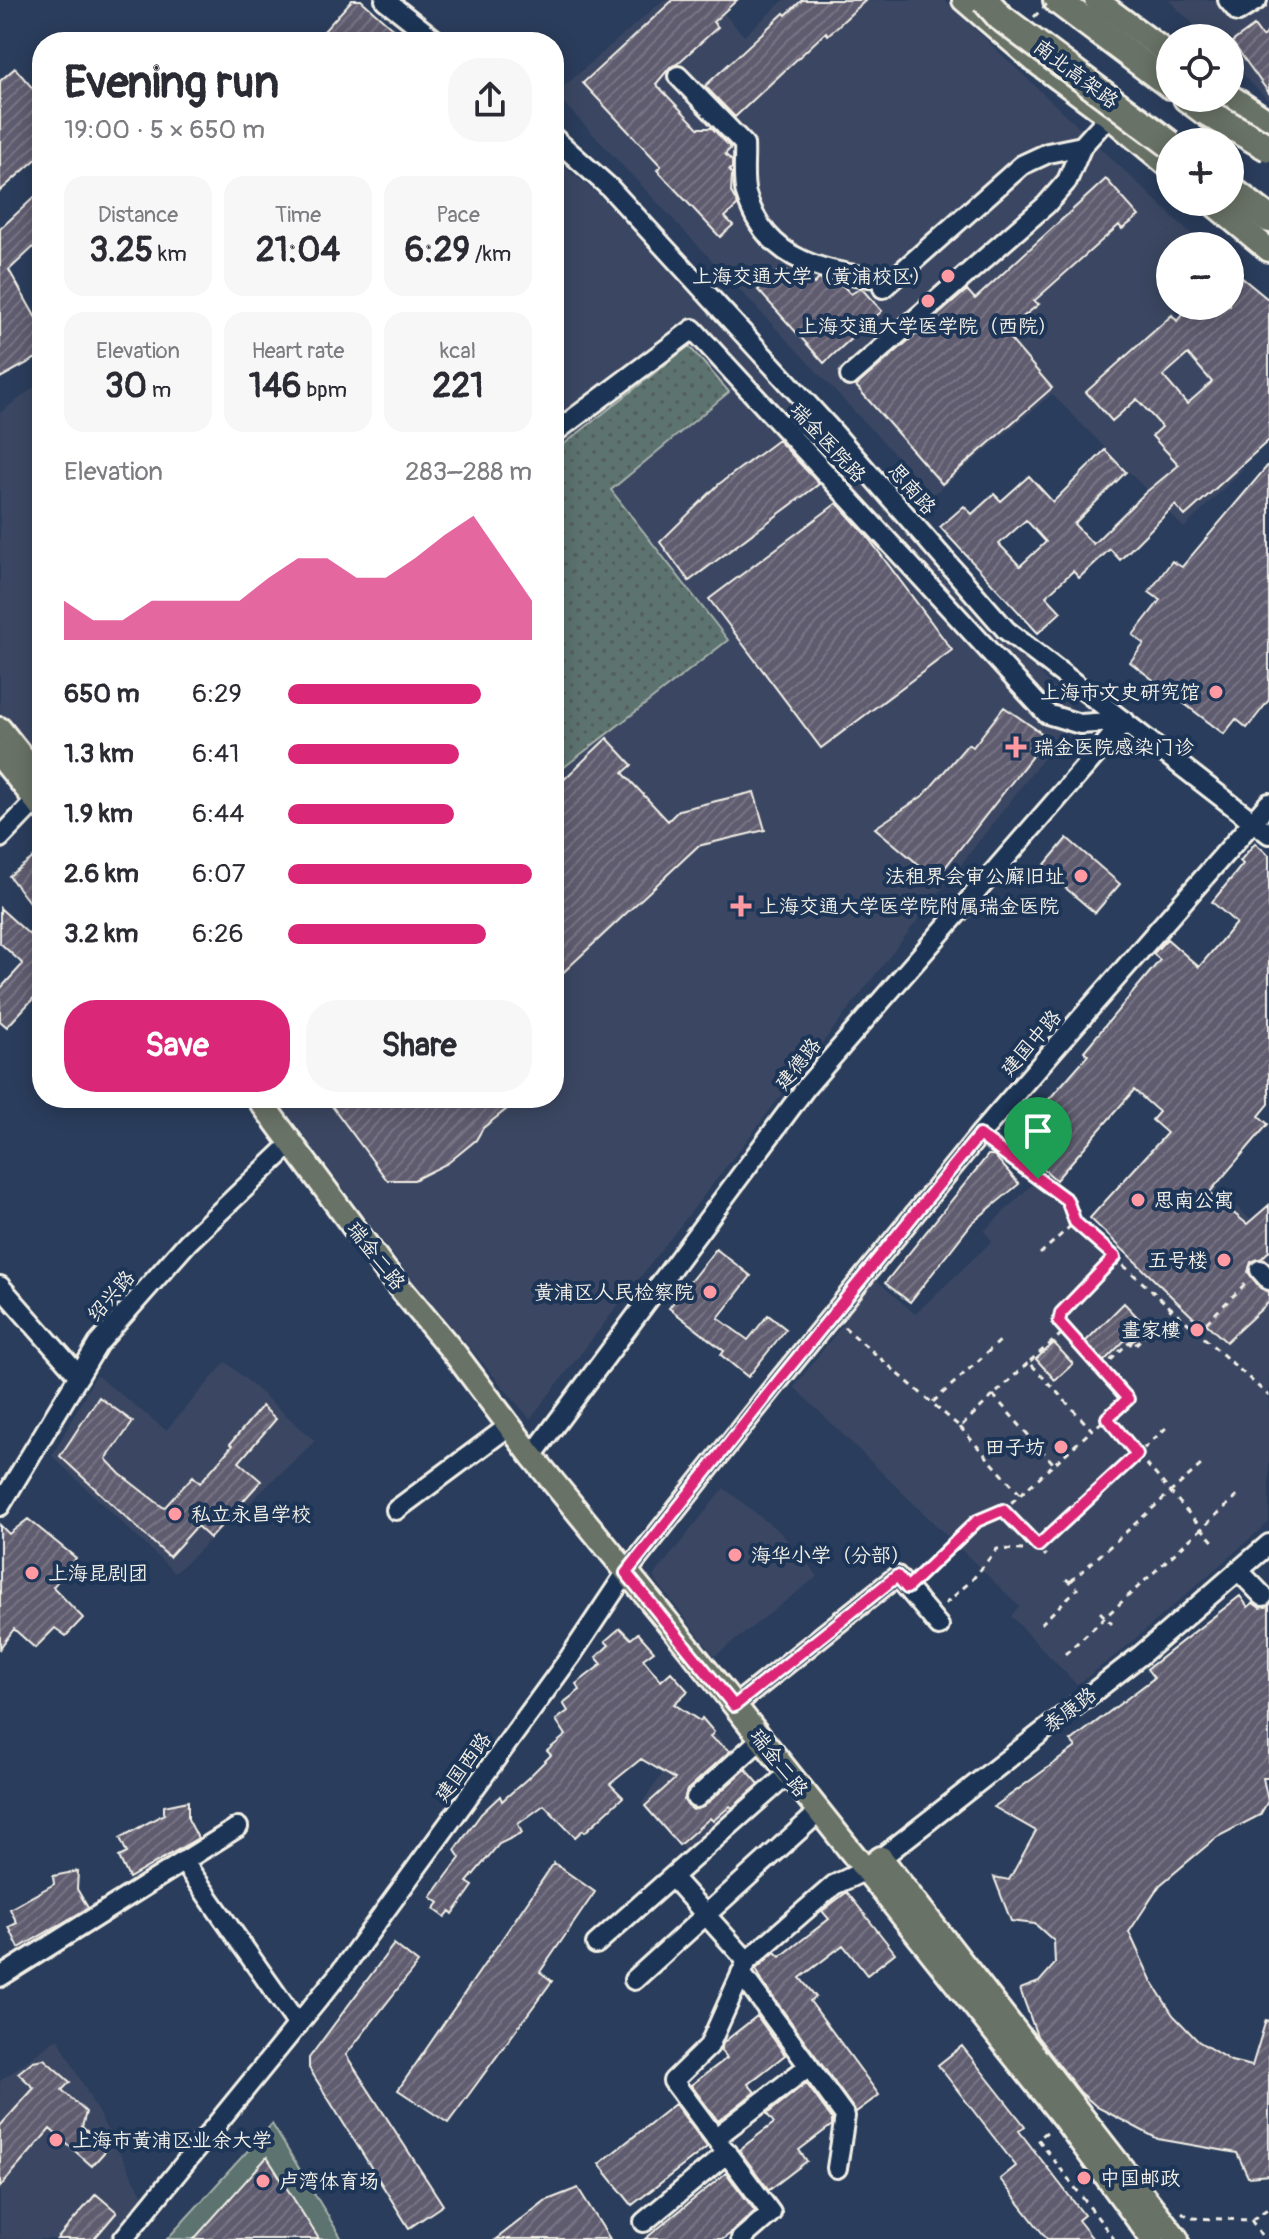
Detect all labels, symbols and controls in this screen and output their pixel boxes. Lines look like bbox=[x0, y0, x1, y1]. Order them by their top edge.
map controls bbox=[1156, 24, 1244, 320]
button: locate bbox=[1156, 24, 1244, 112]
street label: 南北高架路 bbox=[1029, 34, 1124, 115]
text: Evening run bbox=[64, 56, 279, 111]
button: share bbox=[448, 58, 532, 142]
text: 19:00 · 5 × 650 m bbox=[64, 114, 265, 146]
button: + bbox=[1156, 128, 1244, 216]
text: Distance bbox=[98, 201, 178, 229]
text: Time bbox=[275, 201, 321, 229]
text: Pace bbox=[436, 201, 480, 229]
text: 3.25 bbox=[89, 229, 153, 272]
text: 21:04 bbox=[256, 229, 340, 272]
text: 6:29 bbox=[405, 229, 470, 272]
button: − bbox=[1156, 232, 1244, 320]
text: km bbox=[153, 240, 187, 268]
text: /km bbox=[470, 240, 511, 268]
place label: 上海交通大学（黄浦校区） bbox=[692, 264, 932, 289]
marker: 上海交通大学（黄浦校区） bbox=[939, 267, 957, 285]
marker: 上海交通大学医学院（西院） bbox=[919, 292, 937, 310]
place label: 上海交通大学医学院（西院） bbox=[798, 314, 1058, 339]
text: Elevation bbox=[96, 337, 180, 365]
text: Heart rate bbox=[252, 337, 344, 365]
text: kcal bbox=[440, 337, 476, 365]
text: 30 bbox=[105, 365, 147, 408]
text: 146 bbox=[249, 365, 302, 408]
text: 221 bbox=[432, 365, 484, 408]
text: m bbox=[147, 376, 171, 404]
text: bpm bbox=[302, 376, 347, 404]
street label: 瑞金医院路 bbox=[785, 398, 872, 489]
text: Elevation bbox=[64, 456, 163, 488]
text: 283–288 m bbox=[405, 456, 532, 488]
street label: 思南路 bbox=[883, 458, 942, 521]
text: 650 m bbox=[64, 678, 140, 710]
text: 6:29 bbox=[192, 678, 242, 710]
place label: 上海市文史研究馆 bbox=[1040, 680, 1200, 705]
marker: 上海市文史研究馆 bbox=[1207, 683, 1225, 701]
place label: 瑞金医院感染门诊 bbox=[1034, 735, 1194, 760]
marker: 瑞金医院感染门诊 bbox=[1005, 736, 1027, 758]
text: 1.3 km bbox=[64, 738, 134, 770]
text: 6:41 bbox=[192, 738, 239, 770]
text: 1.9 km bbox=[64, 798, 133, 830]
text: 6:44 bbox=[192, 798, 244, 830]
text: 2.6 km bbox=[64, 858, 139, 890]
text: 6:07 bbox=[192, 858, 246, 890]
place label: 法租界会审公廨旧址 bbox=[885, 864, 1065, 889]
marker: 法租界会审公廨旧址 bbox=[1072, 867, 1090, 885]
place label: 上海交通大学医学院附属瑞金医院 bbox=[759, 894, 1059, 919]
marker: 上海交通大学医学院附属瑞金医院 bbox=[730, 895, 752, 917]
text: 3.2 km bbox=[64, 918, 138, 950]
text: 6:26 bbox=[192, 918, 244, 950]
button: Save bbox=[64, 1000, 290, 1092]
button: Share bbox=[306, 1000, 532, 1092]
street label: 建国中路 bbox=[995, 1004, 1067, 1081]
street label: 建德路 bbox=[769, 1032, 827, 1095]
pin bbox=[1004, 1097, 1072, 1179]
icon: arrive bbox=[1016, 1109, 1060, 1153]
place label: 思南公寓 bbox=[1154, 1188, 1234, 1213]
marker: 思南公寓 bbox=[1129, 1191, 1147, 1209]
street label: 瑞金二路 bbox=[342, 1217, 411, 1296]
place label: 五号楼 bbox=[1148, 1248, 1208, 1273]
marker: 五号楼 bbox=[1215, 1251, 1233, 1269]
street label: 绍兴路 bbox=[82, 1264, 141, 1327]
place label: 黄浦区人民检察院 bbox=[534, 1280, 694, 1305]
marker: 黄浦区人民检察院 bbox=[701, 1283, 719, 1301]
place label: 畫家樓 bbox=[1121, 1318, 1181, 1343]
marker: 畫家樓 bbox=[1188, 1321, 1206, 1339]
place label: 田子坊 bbox=[985, 1435, 1045, 1460]
marker: 田子坊 bbox=[1052, 1438, 1070, 1456]
place label: 私立永昌学校 bbox=[191, 1502, 311, 1527]
marker: 私立永昌学校 bbox=[166, 1505, 184, 1523]
place label: 海华小学（分部） bbox=[751, 1543, 911, 1568]
marker: 海华小学（分部） bbox=[726, 1546, 744, 1564]
place label: 上海昆剧团 bbox=[48, 1561, 148, 1586]
marker: 上海昆剧团 bbox=[23, 1564, 41, 1582]
street label: 泰康路 bbox=[1039, 1681, 1102, 1738]
street label: 瑞金二路 bbox=[745, 1724, 814, 1803]
street label: 建国西路 bbox=[429, 1726, 497, 1807]
place label: 上海市黄浦区业余大学 bbox=[72, 2128, 272, 2153]
marker: 上海市黄浦区业余大学 bbox=[47, 2131, 65, 2149]
place label: 中国邮政 bbox=[1100, 2166, 1180, 2191]
place label: 卢湾体育场 bbox=[279, 2169, 379, 2194]
marker: 中国邮政 bbox=[1075, 2169, 1093, 2187]
marker: 卢湾体育场 bbox=[254, 2172, 272, 2190]

